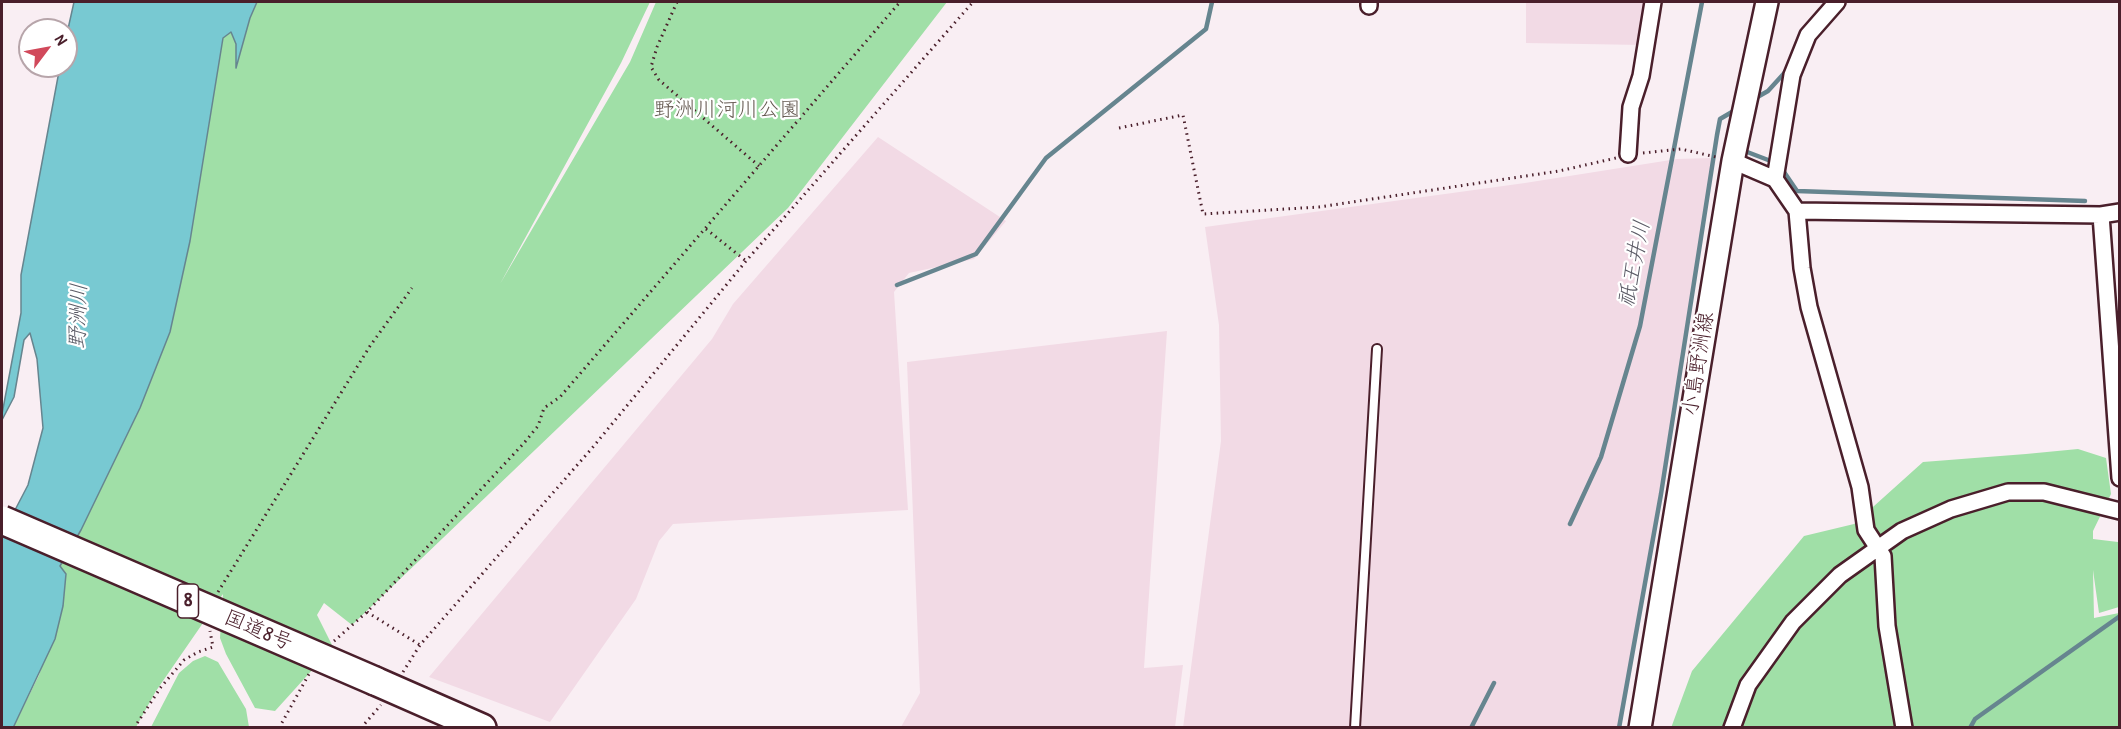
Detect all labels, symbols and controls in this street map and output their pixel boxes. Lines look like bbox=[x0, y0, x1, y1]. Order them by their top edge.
north arrow bbox=[18, 18, 78, 78]
text: N bbox=[50, 30, 73, 49]
park label: 野洲川河川公園 bbox=[654, 97, 800, 123]
water label: 祇王井川 bbox=[1614, 218, 1656, 310]
water label: 野洲川 bbox=[65, 283, 93, 349]
street label: 小島野洲線 bbox=[1678, 310, 1720, 418]
road number: 8 bbox=[178, 584, 198, 618]
street label: 国道8号 bbox=[220, 605, 296, 657]

